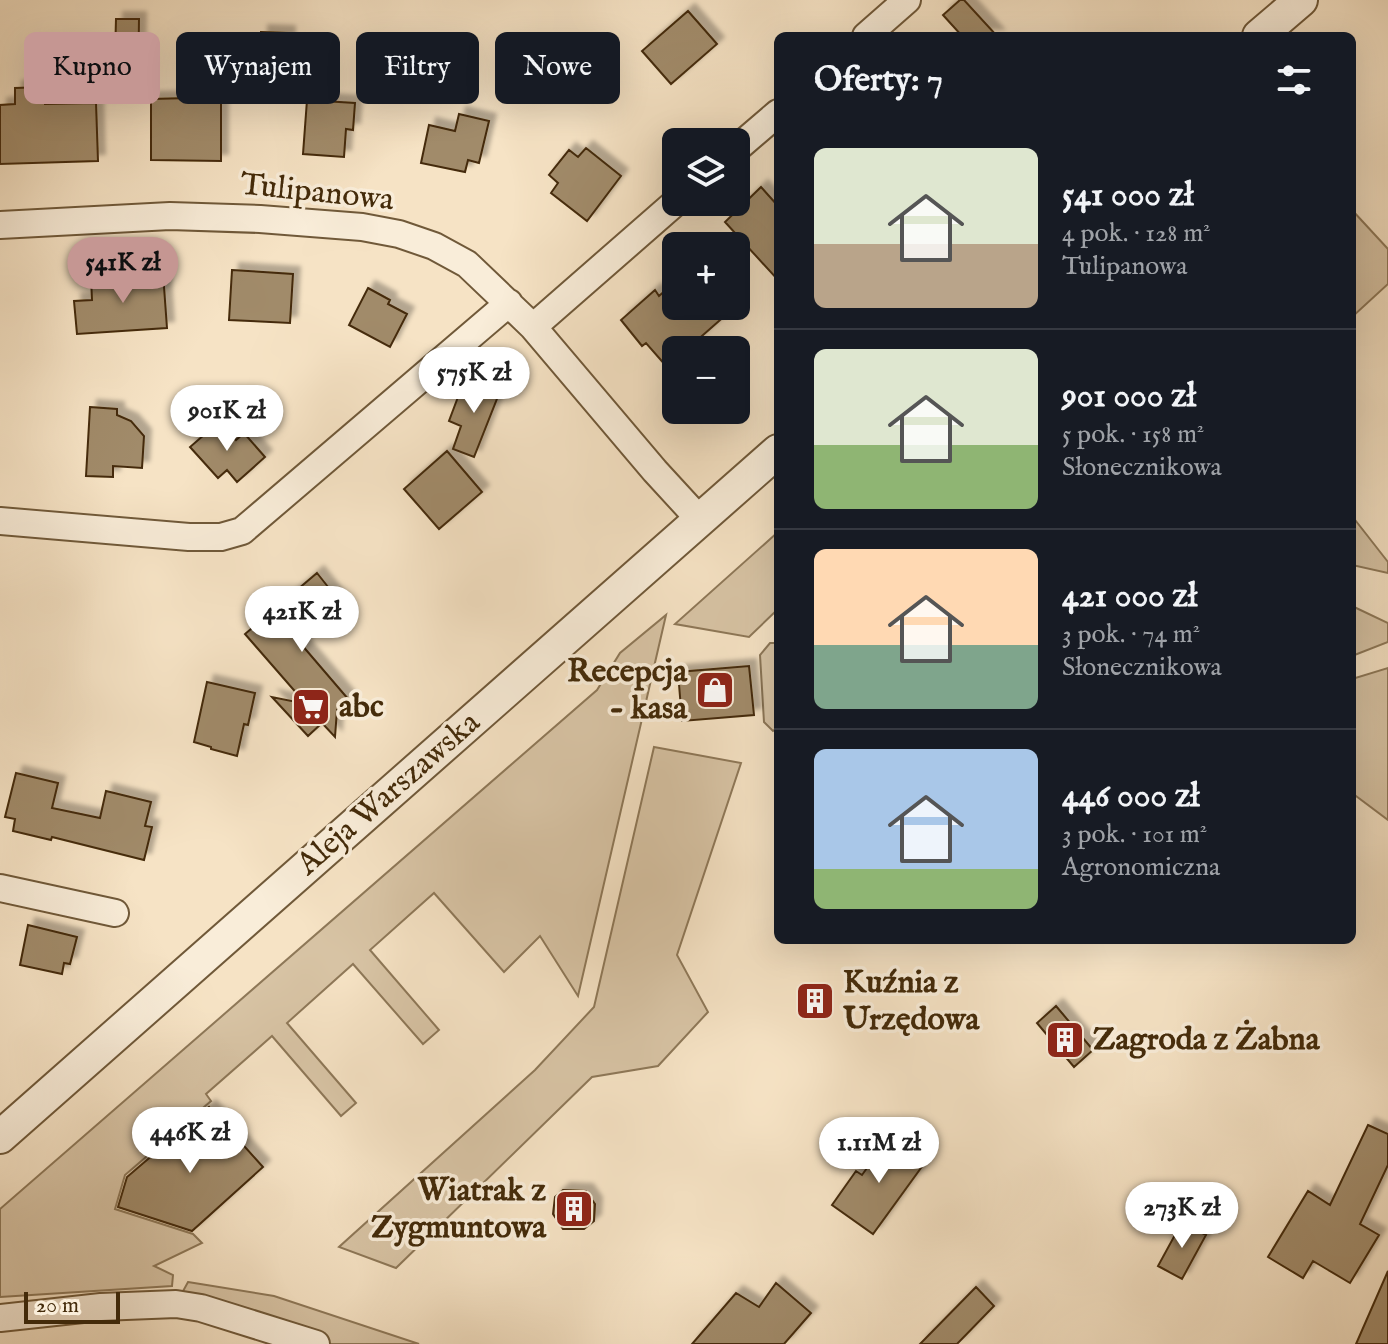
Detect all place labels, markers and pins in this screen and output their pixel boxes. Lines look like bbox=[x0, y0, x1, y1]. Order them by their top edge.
pin: 541K zł bbox=[49, 237, 197, 305]
pin: 575K zł bbox=[400, 347, 548, 415]
pin: 901K zł bbox=[153, 385, 301, 453]
pin: 421K zł bbox=[228, 586, 376, 654]
place label: Recepcja - kasa bbox=[567, 652, 688, 730]
shop icon: Recepcja - kasa bbox=[694, 669, 736, 711]
supermarket icon: abc bbox=[290, 686, 332, 728]
place label: abc bbox=[339, 687, 384, 728]
place label: Kuźnia z Urzędowa bbox=[843, 963, 981, 1041]
building icon: Kuźnia z Urzędowa bbox=[794, 980, 836, 1022]
building icon: Zagroda z Żabna bbox=[1044, 1019, 1086, 1061]
place label: Zagroda z Żabna bbox=[1093, 1019, 1321, 1061]
pin: 446K zł bbox=[116, 1107, 264, 1175]
pin: 1.11M zł bbox=[796, 1117, 962, 1185]
place label: Wiatrak z Zygmuntowa bbox=[371, 1171, 547, 1249]
pin: 273K zł bbox=[1108, 1182, 1256, 1250]
building icon: Wiatrak z Zygmuntowa bbox=[553, 1188, 595, 1230]

